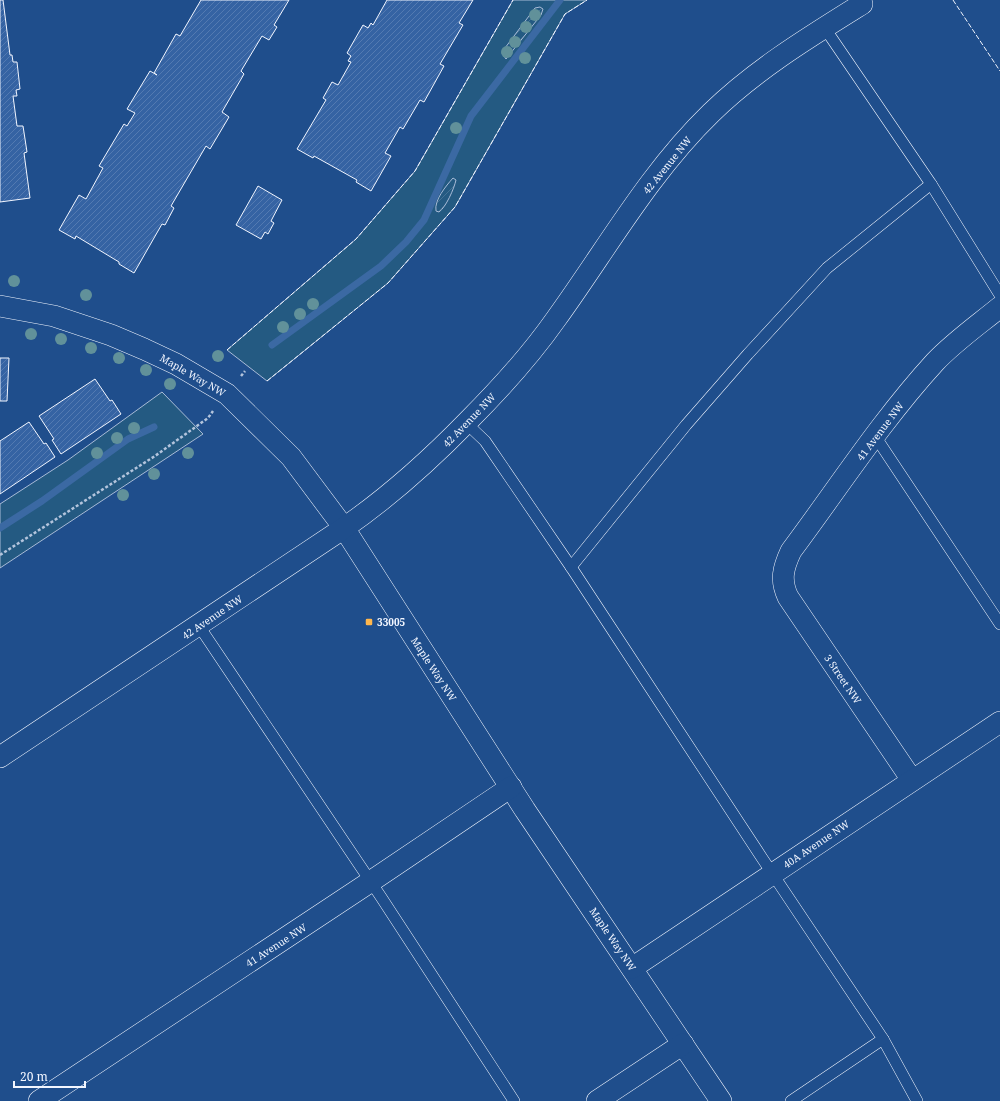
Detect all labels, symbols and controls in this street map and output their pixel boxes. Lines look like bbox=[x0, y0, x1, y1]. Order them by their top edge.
street label: 42 Avenue NW bbox=[639, 133, 695, 197]
street label: Maple Way NW bbox=[158, 351, 229, 400]
street label: 42 Avenue NW bbox=[440, 390, 499, 450]
street label: 41 Avenue NW bbox=[853, 398, 907, 463]
street label: 42 Avenue NW bbox=[179, 591, 245, 642]
place label: 33005 bbox=[377, 615, 406, 629]
marker: 33005 bbox=[364, 617, 374, 627]
street label: Maple Way NW bbox=[408, 634, 460, 704]
street label: 3 Street NW bbox=[821, 652, 865, 707]
street label: 40A Avenue NW bbox=[780, 816, 852, 871]
street label: Maple Way NW bbox=[587, 905, 640, 974]
street label: 41 Avenue NW bbox=[243, 920, 310, 970]
scale bar bbox=[14, 1063, 85, 1089]
text: 20 m bbox=[20, 1068, 48, 1085]

